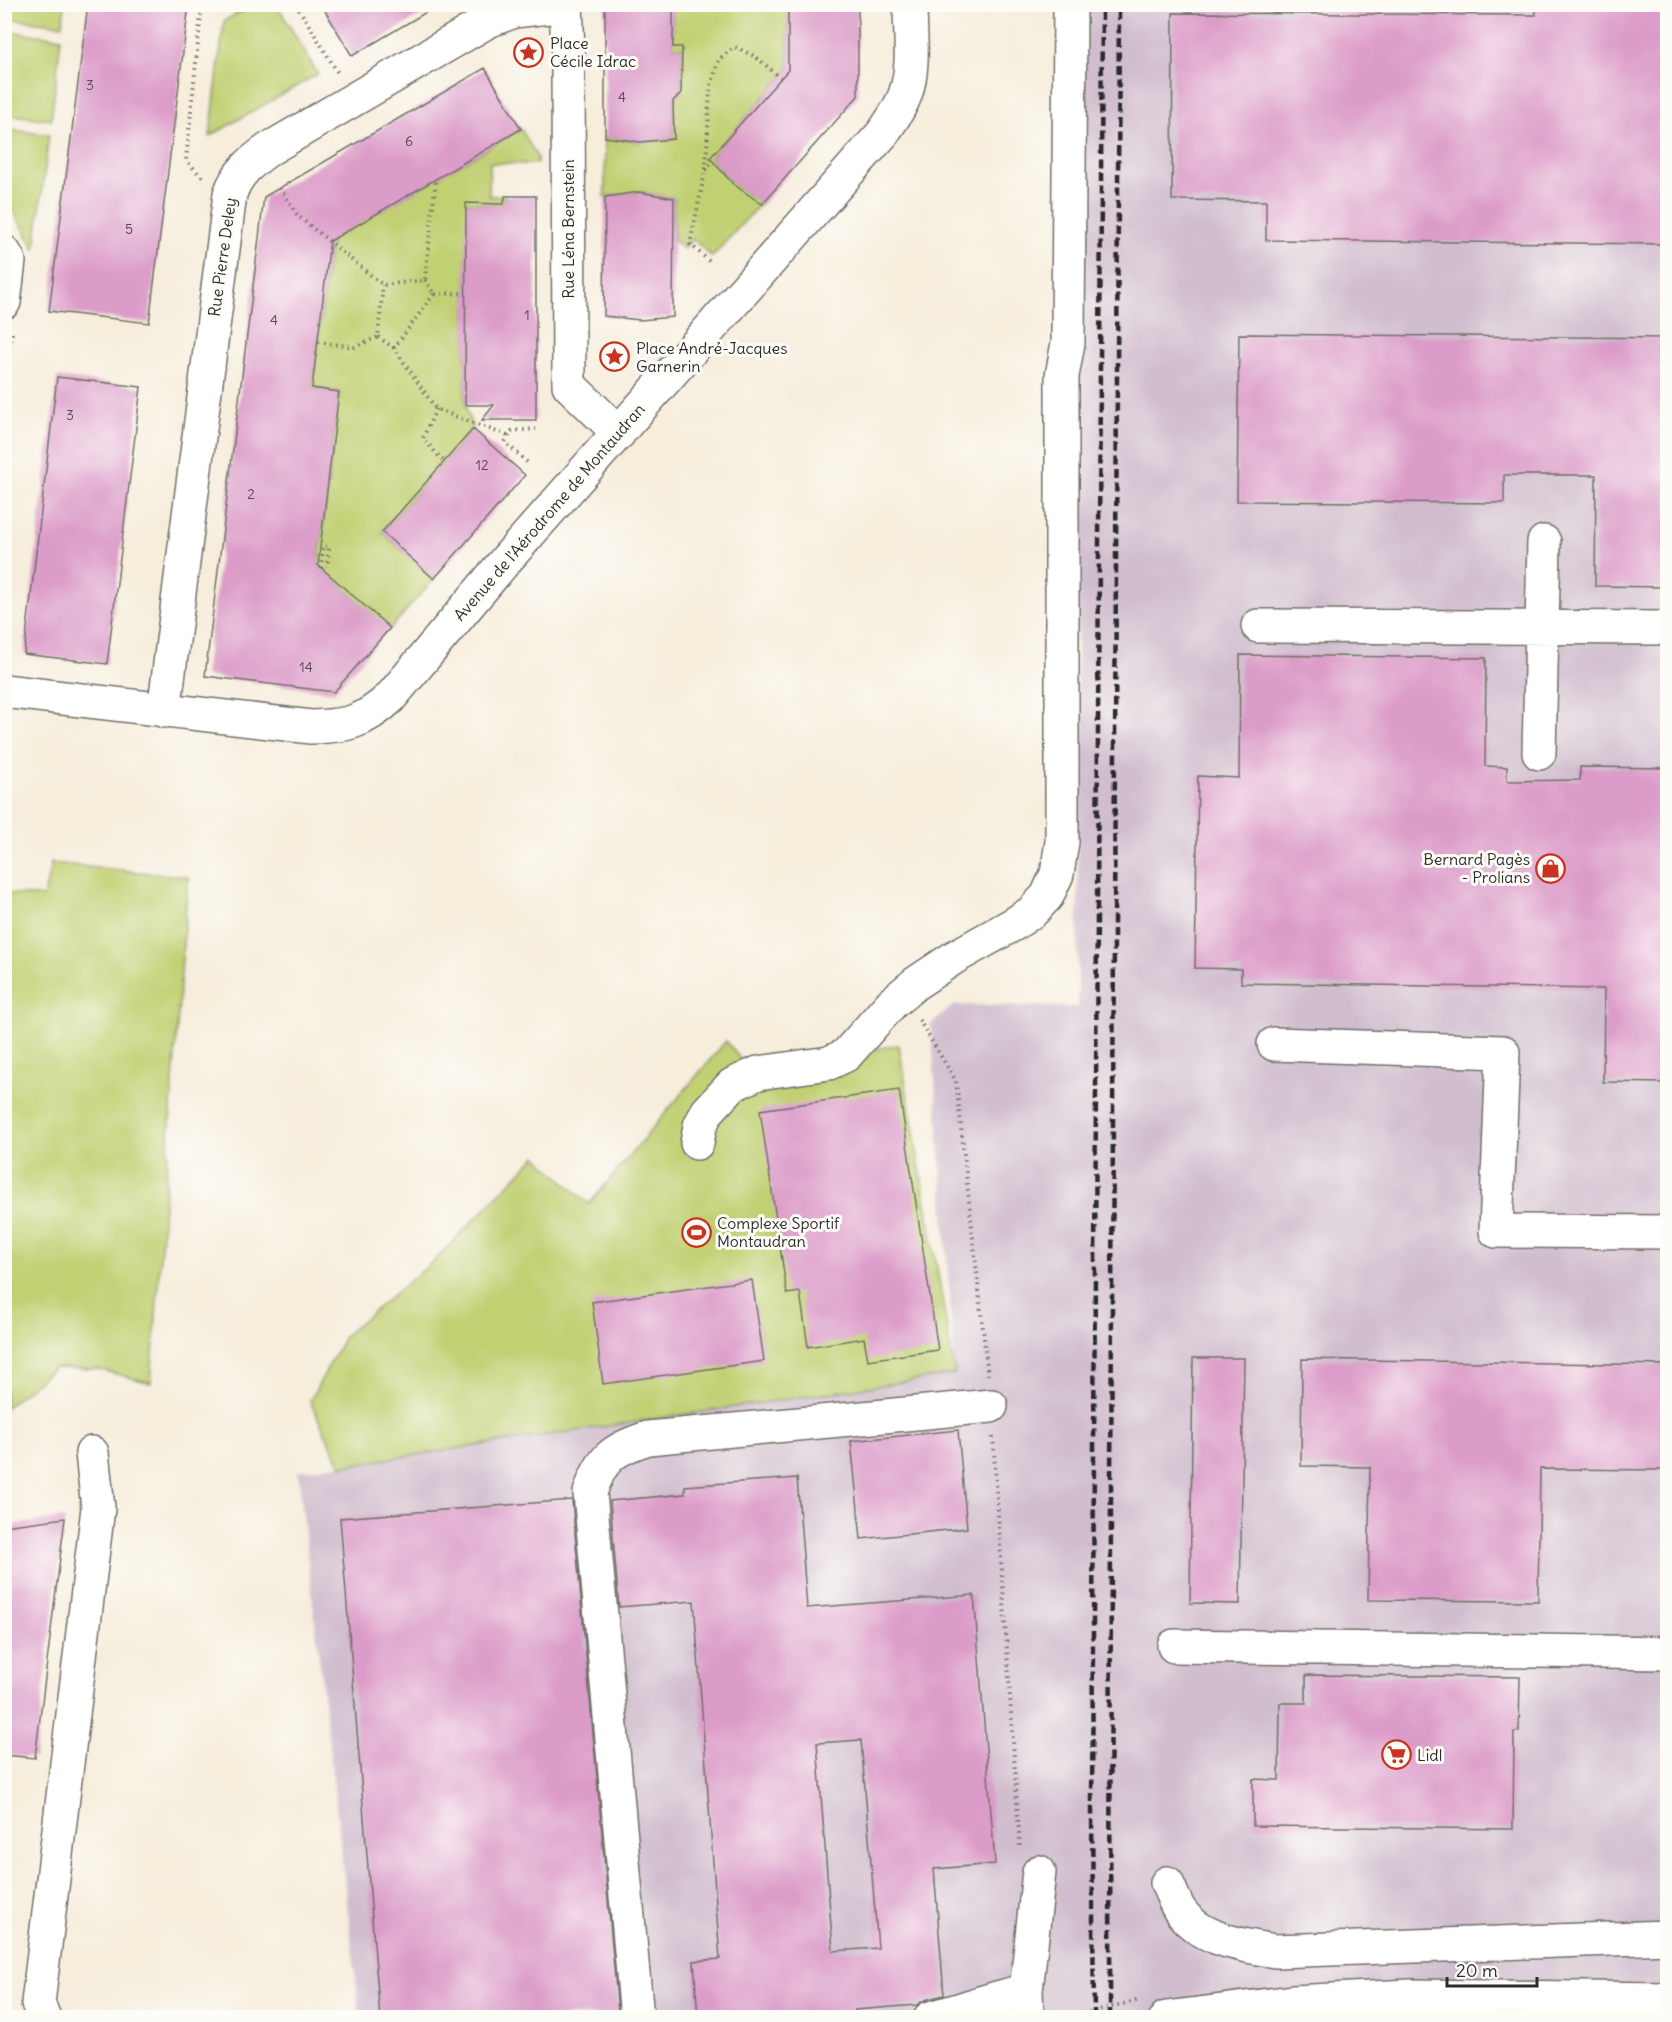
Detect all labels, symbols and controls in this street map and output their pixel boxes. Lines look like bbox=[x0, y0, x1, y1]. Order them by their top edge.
place label: Place Cécile Idrac bbox=[550, 33, 636, 71]
place icon: Place Cécile Idrac bbox=[513, 36, 545, 68]
house number: 3 bbox=[86, 76, 94, 94]
house number: 4 bbox=[618, 88, 626, 106]
house number: 6 bbox=[405, 132, 413, 150]
street label: Rue Léna Bernstein bbox=[558, 159, 578, 299]
street label: Rue Pierre Deley bbox=[204, 196, 240, 318]
house number: 5 bbox=[125, 220, 133, 238]
house number: 1 bbox=[524, 306, 530, 324]
house number: 4 bbox=[270, 311, 278, 329]
place label: Place André-Jacques Garnerin bbox=[636, 338, 787, 376]
place icon: Place André-Jacques Garnerin bbox=[599, 341, 631, 373]
street label: Avenue de l'Aérodrome de Montaudran bbox=[449, 399, 649, 625]
house number: 3 bbox=[66, 406, 74, 424]
house number: 12 bbox=[475, 456, 489, 474]
house number: 2 bbox=[247, 485, 255, 503]
house number: 14 bbox=[299, 658, 313, 676]
place label: Bernard Pagès - Prolians bbox=[1423, 849, 1530, 887]
shop icon: Bernard Pagès - Prolians bbox=[1535, 852, 1567, 884]
place label: Complexe Sportif Montaudran bbox=[717, 1213, 840, 1251]
sports icon: Complexe Sportif Montaudran bbox=[680, 1216, 712, 1248]
supermarket icon: Lidl bbox=[1380, 1739, 1412, 1771]
place label: Lidl bbox=[1417, 1745, 1442, 1765]
scale bar bbox=[1447, 1950, 1537, 1988]
text: 20 m bbox=[1456, 1959, 1498, 1982]

